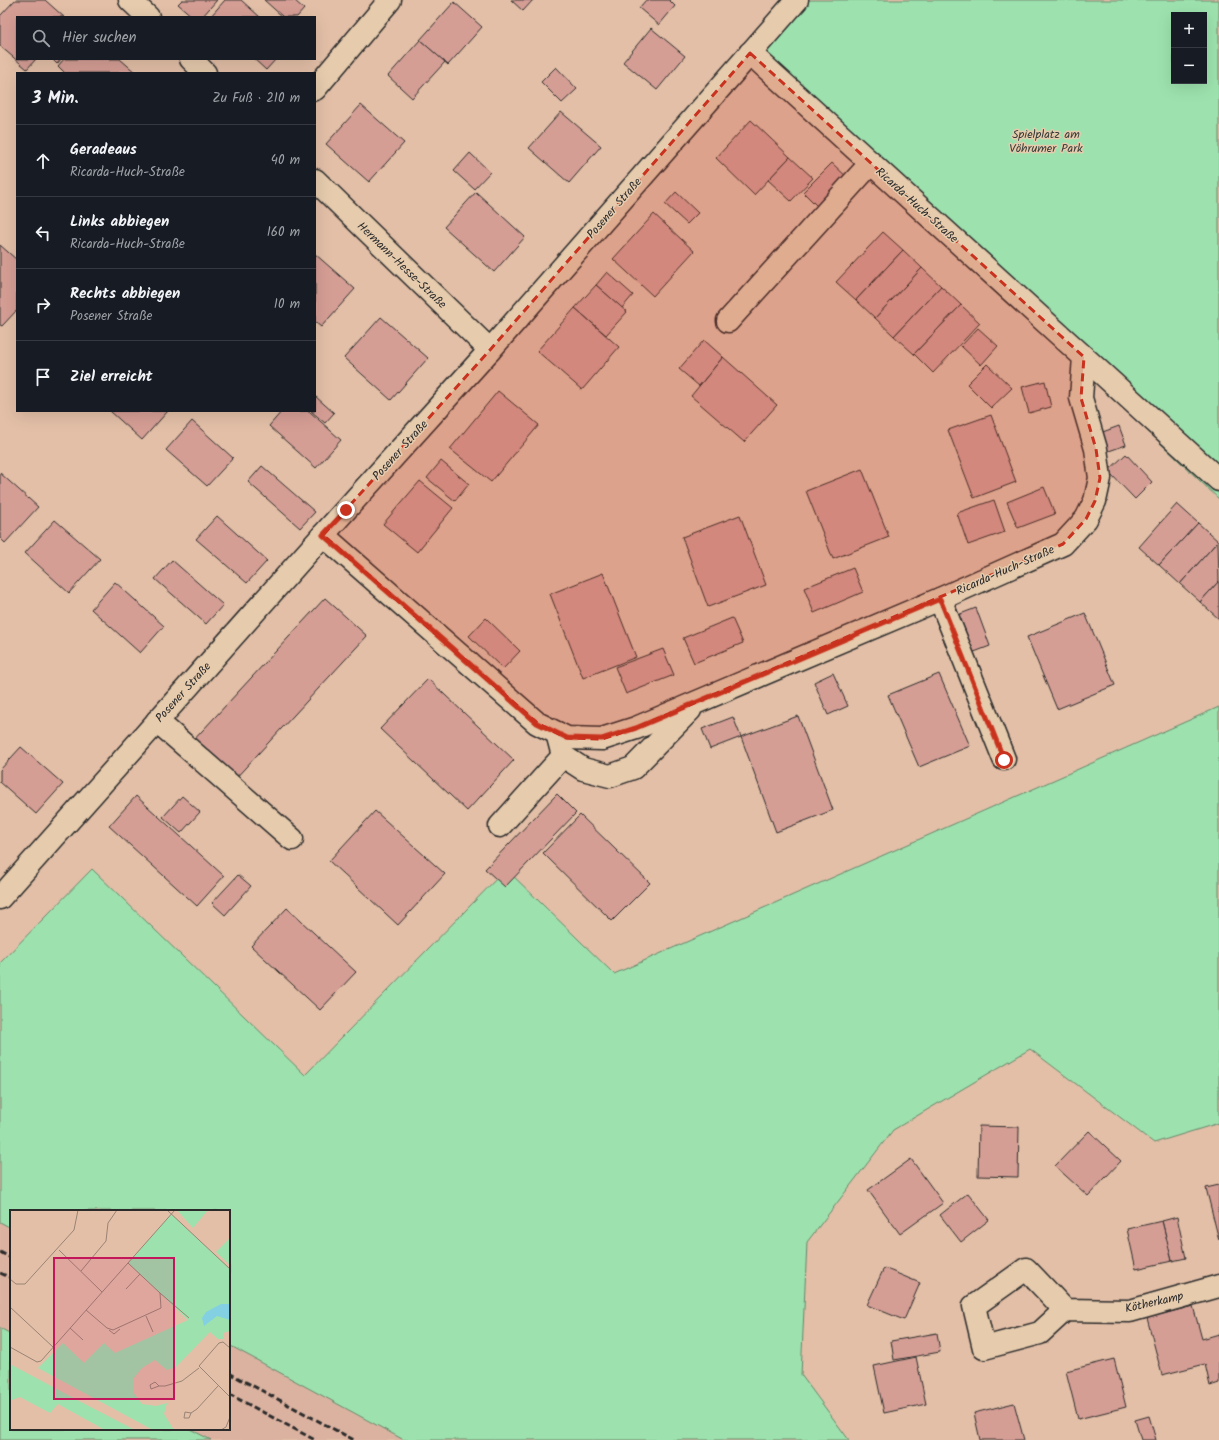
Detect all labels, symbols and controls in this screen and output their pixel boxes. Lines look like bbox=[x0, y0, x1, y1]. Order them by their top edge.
map controls bbox=[1171, 12, 1207, 84]
button: + bbox=[1171, 12, 1207, 48]
search box bbox=[16, 16, 316, 60]
text: Hier suchen bbox=[62, 26, 136, 50]
icon: search bbox=[30, 27, 52, 49]
button: − bbox=[1171, 48, 1207, 84]
text: 3 Min. bbox=[32, 85, 79, 112]
text: Zu Fuß · 210 m bbox=[213, 88, 300, 109]
park label: Spielplatz am Vöhrumer Park bbox=[1009, 125, 1083, 158]
text: Geradeaus bbox=[70, 138, 137, 162]
icon: ahead bbox=[32, 150, 54, 172]
text: 40 m bbox=[271, 150, 300, 171]
text: Ricarda-Huch-Straße bbox=[70, 162, 185, 183]
street label: Ricarda-Huch-Straße bbox=[871, 163, 963, 248]
street label: Posener Straße bbox=[582, 173, 647, 243]
text: Links abbiegen bbox=[70, 210, 169, 234]
street label: Hermann-Hesse-Straße bbox=[352, 217, 451, 314]
icon: left bbox=[32, 222, 54, 244]
text: 160 m bbox=[267, 222, 300, 243]
text: Ricarda-Huch-Straße bbox=[70, 234, 185, 255]
text: Rechts abbiegen bbox=[70, 282, 180, 306]
icon: right bbox=[32, 294, 54, 316]
text: 10 m bbox=[274, 294, 300, 315]
text: Posener Straße bbox=[70, 306, 152, 327]
text: Ziel erreicht bbox=[70, 365, 153, 389]
icon: arrive bbox=[32, 366, 54, 388]
street label: Posener Straße bbox=[368, 415, 433, 485]
route end bbox=[337, 501, 355, 519]
street label: Ricarda-Huch-Straße bbox=[953, 540, 1058, 601]
street label: Posener Straße bbox=[151, 657, 216, 727]
route start bbox=[995, 751, 1013, 769]
inset map bbox=[10, 1210, 230, 1430]
street label: Kötherkamp bbox=[1123, 1286, 1185, 1318]

